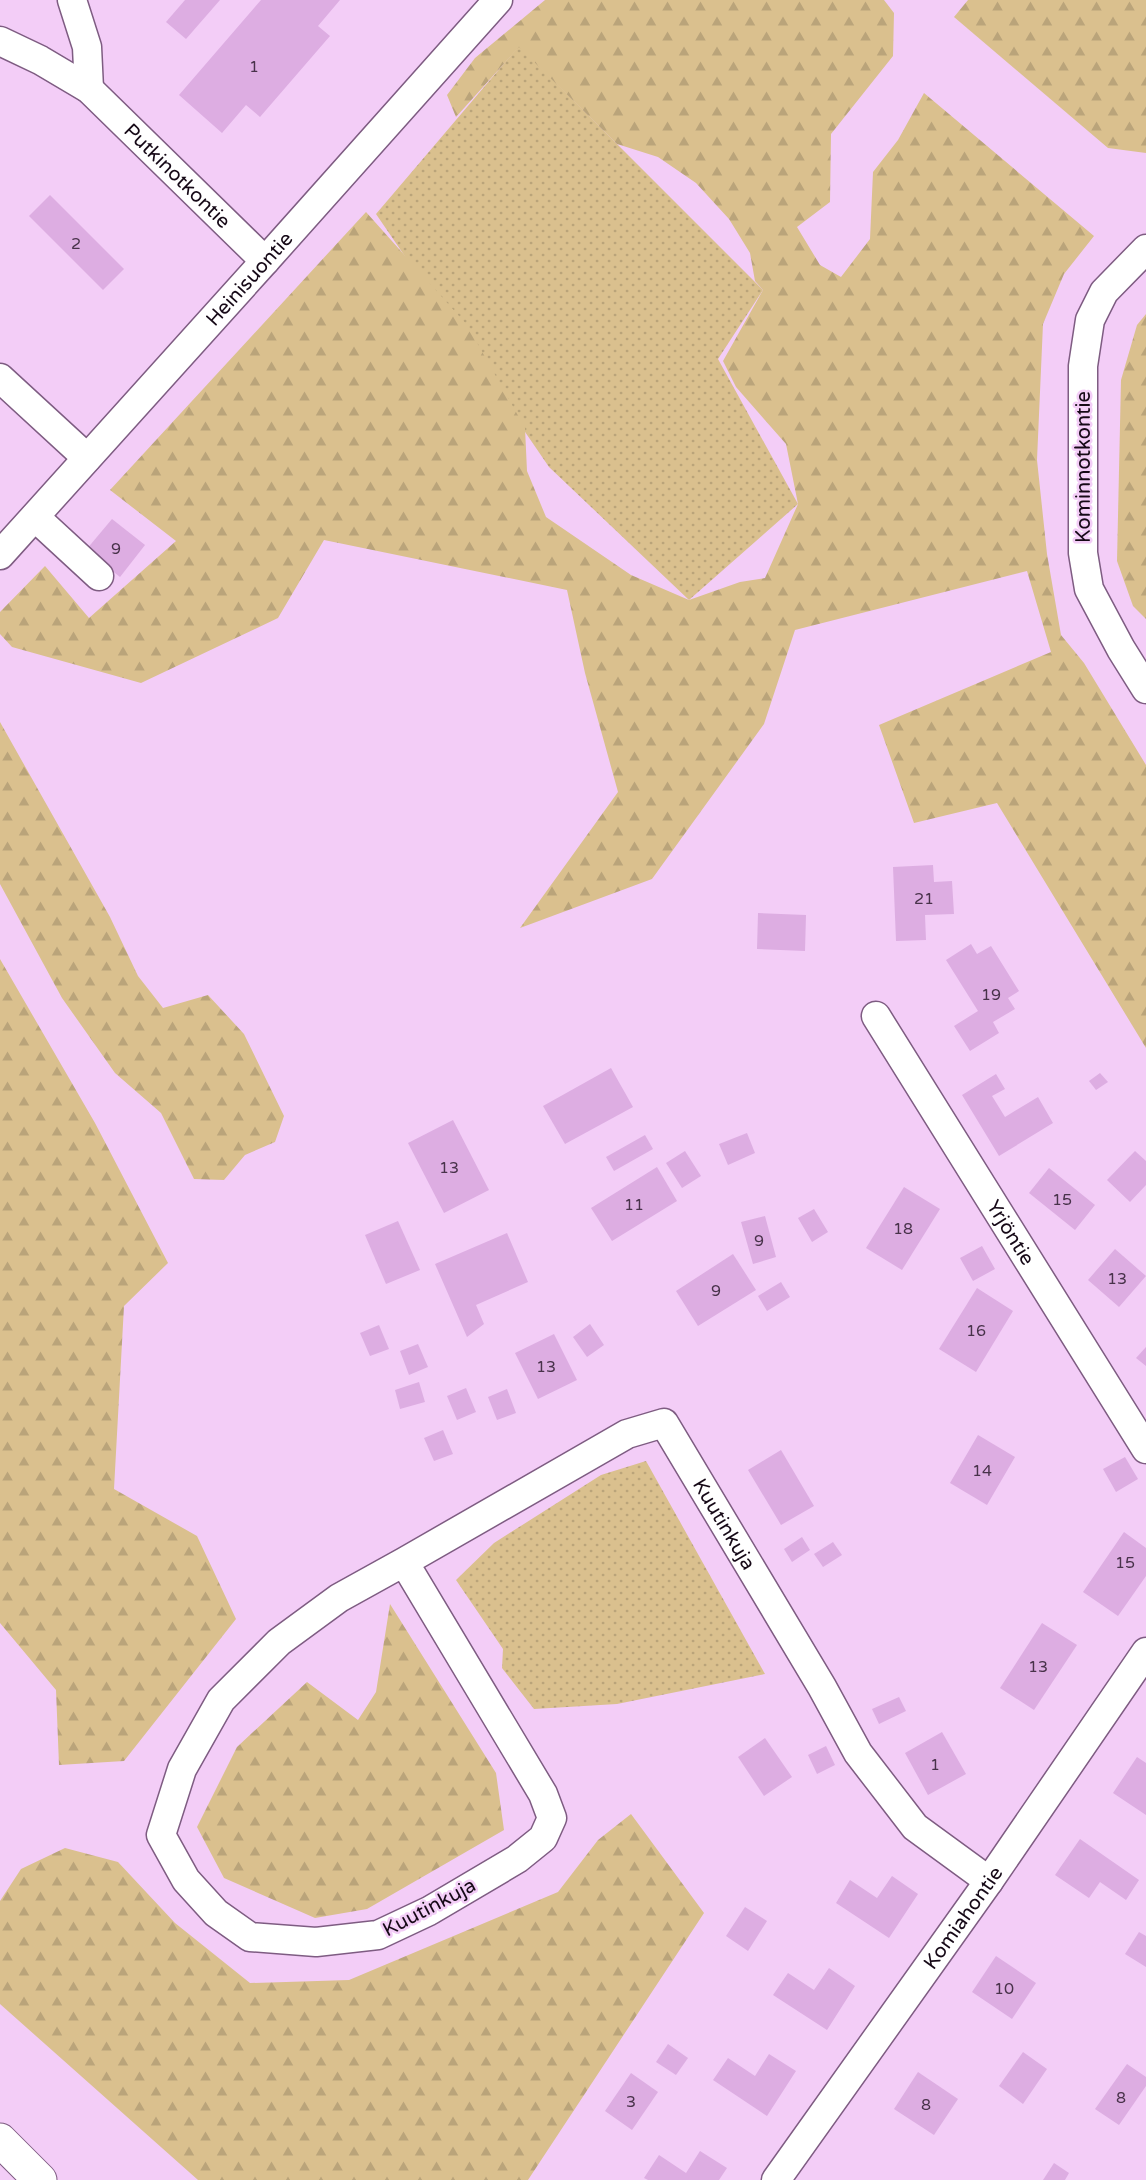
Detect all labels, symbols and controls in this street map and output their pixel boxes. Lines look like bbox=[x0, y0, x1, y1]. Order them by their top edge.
house number: 1 bbox=[249, 57, 259, 77]
street label: Putkinotkontie bbox=[118, 119, 235, 234]
street label: Heinisuontie bbox=[201, 227, 298, 331]
house number: 2 bbox=[71, 234, 81, 254]
street label: Kominnotkontie bbox=[1072, 391, 1096, 543]
house number: 9 bbox=[111, 539, 121, 559]
house number: 21 bbox=[914, 889, 934, 909]
house number: 19 bbox=[981, 985, 1001, 1005]
house number: 13 bbox=[439, 1158, 459, 1178]
house number: 15 bbox=[1052, 1190, 1072, 1210]
house number: 11 bbox=[624, 1195, 644, 1215]
street label: Yrjöntie bbox=[981, 1196, 1039, 1270]
house number: 18 bbox=[893, 1219, 913, 1239]
house number: 9 bbox=[754, 1231, 764, 1251]
house number: 13 bbox=[1107, 1269, 1127, 1289]
house number: 9 bbox=[711, 1281, 721, 1301]
house number: 16 bbox=[966, 1321, 986, 1341]
house number: 13 bbox=[536, 1357, 556, 1377]
house number: 14 bbox=[972, 1461, 992, 1481]
street label: Kuutinkuja bbox=[687, 1475, 760, 1574]
house number: 15 bbox=[1115, 1553, 1135, 1573]
house number: 13 bbox=[1028, 1657, 1048, 1677]
house number: 1 bbox=[930, 1755, 940, 1775]
street label: Komiahontie bbox=[919, 1862, 1008, 1974]
street label: Kuutinkuja bbox=[379, 1873, 480, 1942]
house number: 10 bbox=[994, 1979, 1014, 1999]
house number: 8 bbox=[1116, 2088, 1126, 2108]
house number: 3 bbox=[626, 2092, 636, 2112]
house number: 8 bbox=[921, 2095, 931, 2115]

